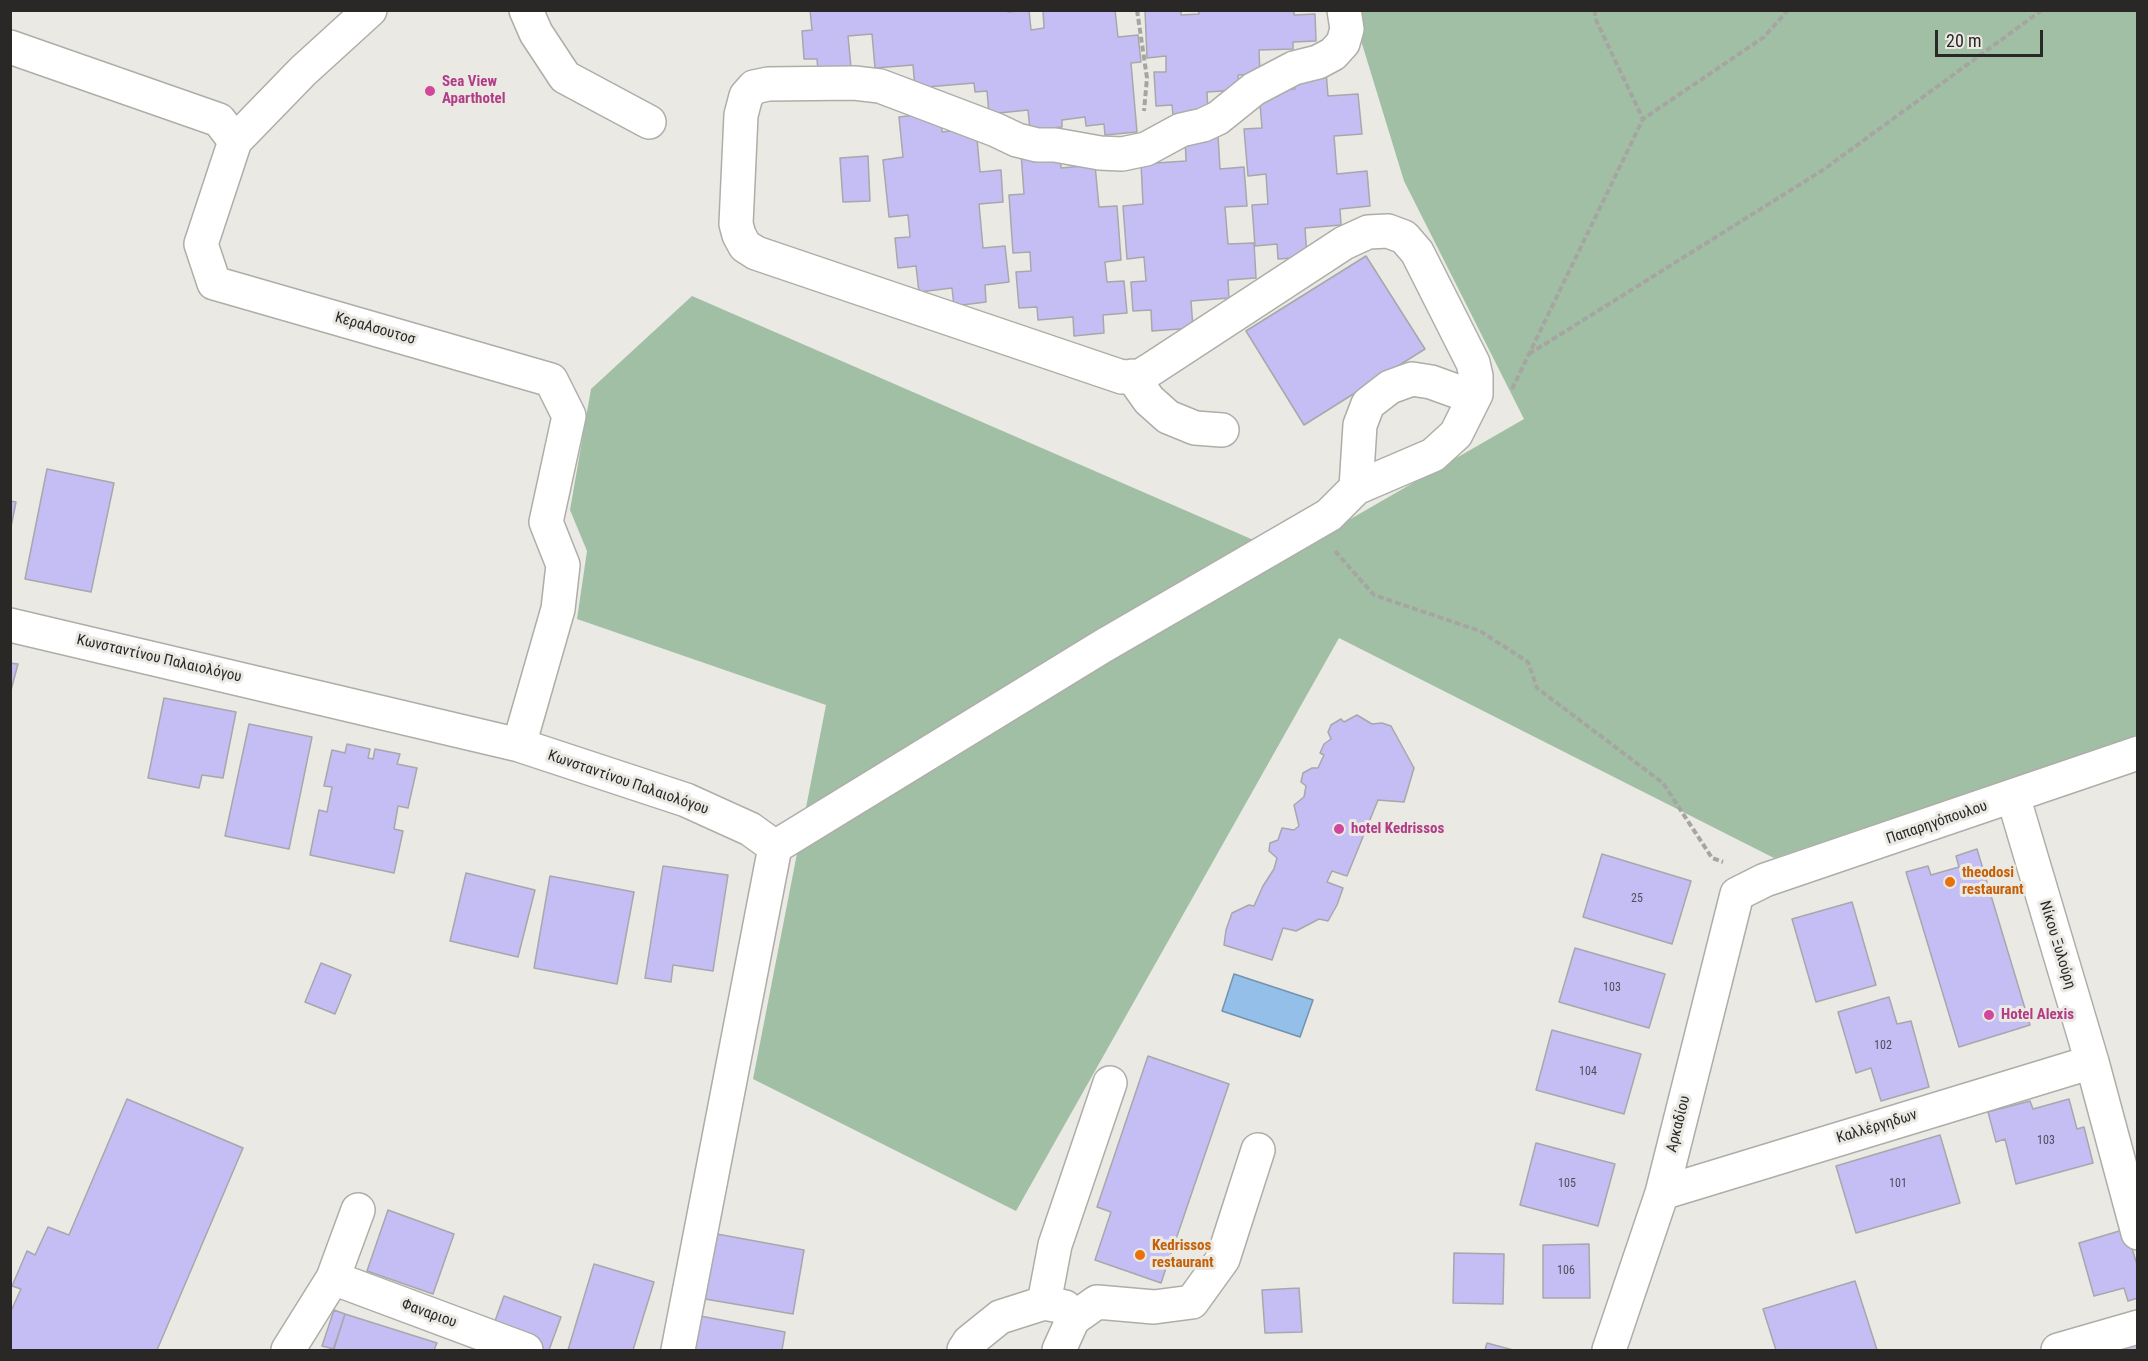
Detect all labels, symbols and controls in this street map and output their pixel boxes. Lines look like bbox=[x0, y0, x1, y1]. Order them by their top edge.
scale bar bbox=[1938, 18, 2046, 56]
text: 20 m bbox=[1946, 30, 1981, 51]
place label: Sea View Aparthotel bbox=[442, 73, 505, 108]
marker: Sea View Aparthotel bbox=[423, 84, 437, 98]
street label: ΚεραΑσουτοσ bbox=[333, 309, 417, 349]
street label: Κωνσταντίνου Παλαιολόγου bbox=[75, 631, 243, 687]
street label: Κωνσταντίνου Παλαιολόγου bbox=[545, 747, 711, 819]
street label: Παπαρηγόπουλου bbox=[1884, 797, 1990, 849]
place label: hotel Kedrissos bbox=[1351, 820, 1444, 838]
marker: hotel Kedrissos bbox=[1332, 822, 1346, 836]
place label: theodosi restaurant bbox=[1962, 864, 2024, 899]
marker: theodosi restaurant bbox=[1943, 875, 1957, 889]
house number: 25 bbox=[1631, 892, 1643, 906]
street label: Νίκου Ξυλούρη bbox=[2035, 899, 2079, 991]
house number: 103 bbox=[1603, 981, 1621, 995]
place label: Hotel Alexis bbox=[2001, 1006, 2074, 1024]
marker: Hotel Alexis bbox=[1982, 1008, 1996, 1022]
house number: 102 bbox=[1874, 1039, 1892, 1053]
house number: 104 bbox=[1579, 1065, 1597, 1079]
street label: Αρκαδίου bbox=[1663, 1094, 1695, 1154]
street label: Καλλέργηδων bbox=[1835, 1106, 1919, 1148]
house number: 103 bbox=[2037, 1134, 2055, 1148]
house number: 105 bbox=[1558, 1177, 1576, 1191]
house number: 101 bbox=[1889, 1177, 1907, 1191]
place label: Kedrissos restaurant bbox=[1152, 1237, 1214, 1272]
marker: Kedrissos restaurant bbox=[1133, 1248, 1147, 1262]
house number: 106 bbox=[1557, 1264, 1575, 1278]
street label: Φαναριου bbox=[399, 1296, 459, 1332]

